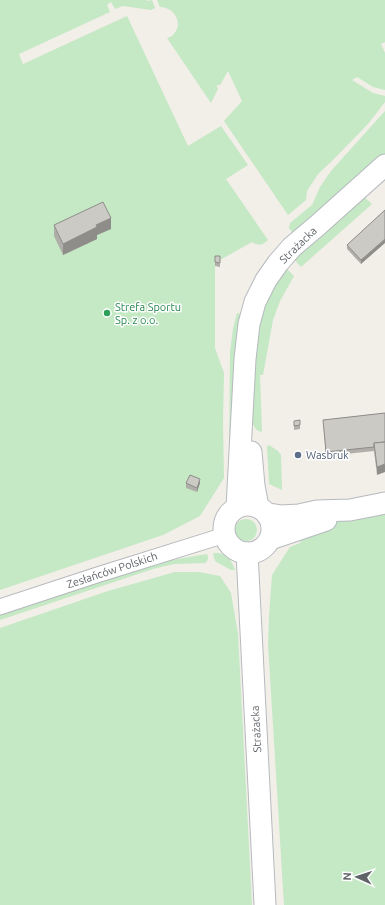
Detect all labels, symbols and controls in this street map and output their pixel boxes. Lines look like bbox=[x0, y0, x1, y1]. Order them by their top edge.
street label: Strażacka bbox=[277, 224, 319, 266]
place label: Strefa Sportu Sp. z o.o. bbox=[115, 301, 181, 326]
marker: Strefa Sportu Sp. z o.o. bbox=[102, 308, 112, 318]
place label: Wasbruk bbox=[306, 449, 349, 461]
marker: Wasbruk bbox=[293, 450, 303, 460]
street label: Zesłańców Polskich bbox=[65, 550, 159, 590]
street label: Strażacka bbox=[249, 705, 263, 753]
north arrow bbox=[337, 857, 377, 897]
text: N bbox=[341, 872, 353, 881]

